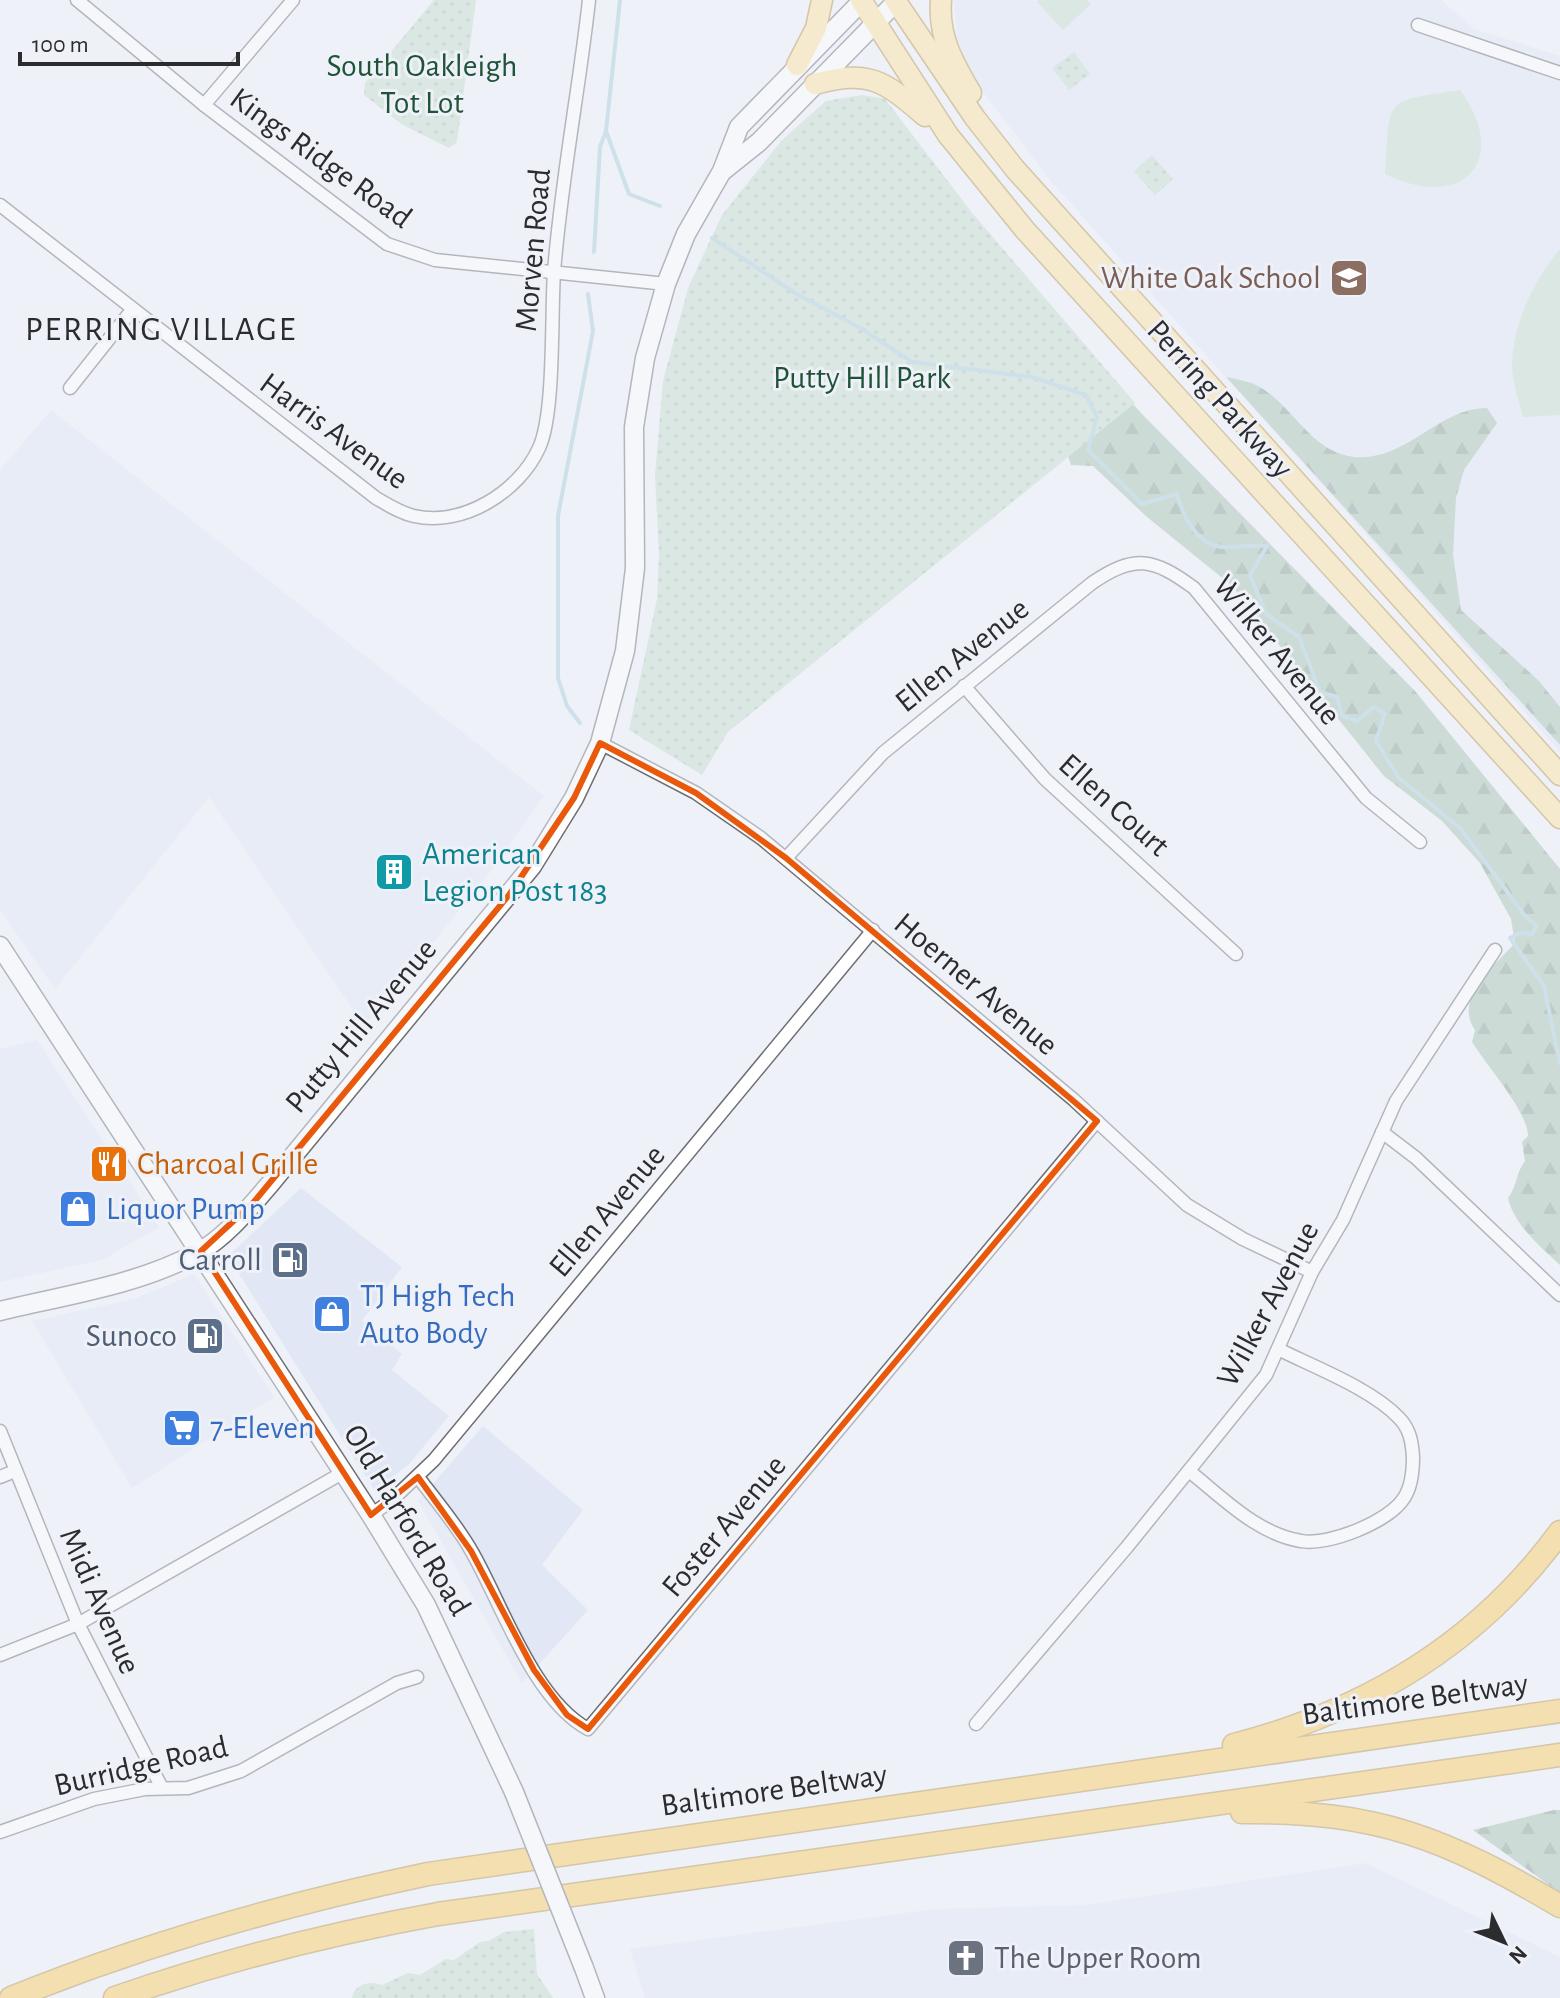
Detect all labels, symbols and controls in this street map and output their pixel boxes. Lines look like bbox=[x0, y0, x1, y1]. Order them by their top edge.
scale bar bbox=[20, 16, 238, 66]
text: 100 m bbox=[32, 33, 89, 57]
park label: South Oakleigh Tot Lot bbox=[327, 50, 517, 119]
street label: Kings Ridge Road bbox=[224, 82, 418, 234]
street label: Morven Road bbox=[510, 167, 556, 333]
school or university icon: White Oak School bbox=[1328, 257, 1370, 299]
place label: White Oak School bbox=[1101, 262, 1321, 294]
district label: PERRING VILLAGE bbox=[25, 313, 297, 347]
street label: Perring Parkway bbox=[1141, 314, 1299, 484]
park label: Putty Hill Park bbox=[773, 362, 951, 394]
street label: Harris Avenue bbox=[254, 367, 414, 495]
street label: Wilker Avenue bbox=[1207, 569, 1347, 731]
street label: Ellen Avenue bbox=[889, 592, 1035, 718]
street label: Ellen Court bbox=[1053, 748, 1175, 862]
place label: American Legion Post 183 bbox=[422, 838, 608, 907]
building icon: American Legion Post 183 bbox=[373, 851, 415, 893]
street label: Hoerner Avenue bbox=[888, 907, 1064, 1061]
street label: Putty Hill Avenue bbox=[279, 933, 443, 1119]
street label: Ellen Avenue bbox=[543, 1139, 671, 1283]
restaurant icon: Charcoal Grille bbox=[88, 1143, 130, 1185]
place label: Charcoal Grille bbox=[137, 1148, 318, 1180]
shop icon: Liquor Pump bbox=[57, 1188, 99, 1230]
place label: Liquor Pump bbox=[106, 1193, 265, 1225]
street label: Wilker Avenue bbox=[1211, 1216, 1325, 1392]
fuel station icon: Carroll bbox=[269, 1239, 311, 1281]
place label: Carroll bbox=[179, 1244, 262, 1276]
place label: TJ High Tech Auto Body bbox=[360, 1280, 515, 1349]
shop icon: TJ High Tech Auto Body bbox=[311, 1293, 353, 1335]
fuel station icon: Sunoco bbox=[184, 1315, 226, 1357]
place label: Sunoco bbox=[86, 1320, 177, 1352]
supermarket icon: 7-Eleven bbox=[161, 1407, 203, 1449]
place label: 7-Eleven bbox=[210, 1412, 315, 1444]
street label: Old Harford Road bbox=[338, 1419, 476, 1621]
street label: Foster Avenue bbox=[656, 1449, 792, 1603]
street label: Midi Avenue bbox=[54, 1523, 146, 1679]
street label: Baltimore Beltway bbox=[1300, 1667, 1530, 1731]
street label: Burridge Road bbox=[51, 1730, 231, 1802]
street label: Baltimore Beltway bbox=[659, 1758, 889, 1822]
north arrow bbox=[1464, 1902, 1544, 1982]
church icon: The Upper Room bbox=[945, 1937, 987, 1979]
place label: The Upper Room bbox=[994, 1942, 1202, 1974]
text: N bbox=[1505, 1942, 1531, 1968]

